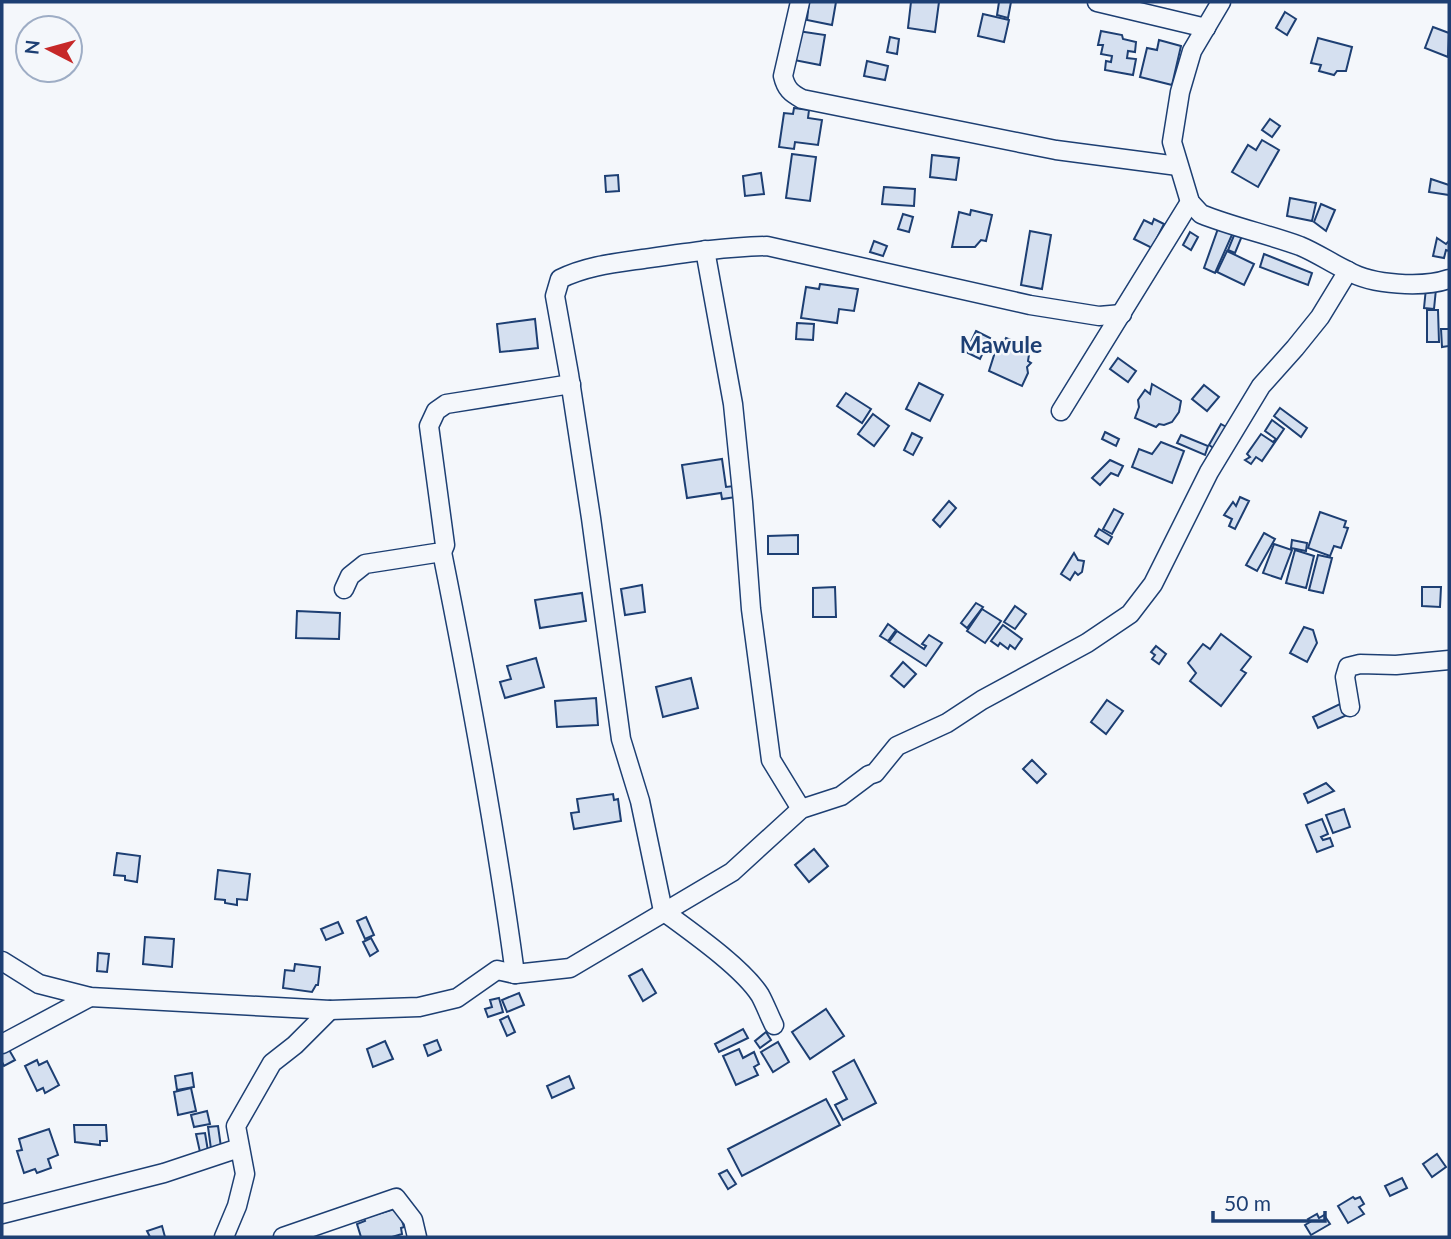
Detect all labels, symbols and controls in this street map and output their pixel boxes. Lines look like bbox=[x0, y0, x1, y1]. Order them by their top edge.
north arrow bbox=[14, 14, 84, 84]
text: N bbox=[19, 39, 44, 56]
district label: Mawule bbox=[960, 330, 1042, 358]
scale bar bbox=[1213, 1180, 1325, 1224]
text: 50 m bbox=[1224, 1190, 1271, 1215]

